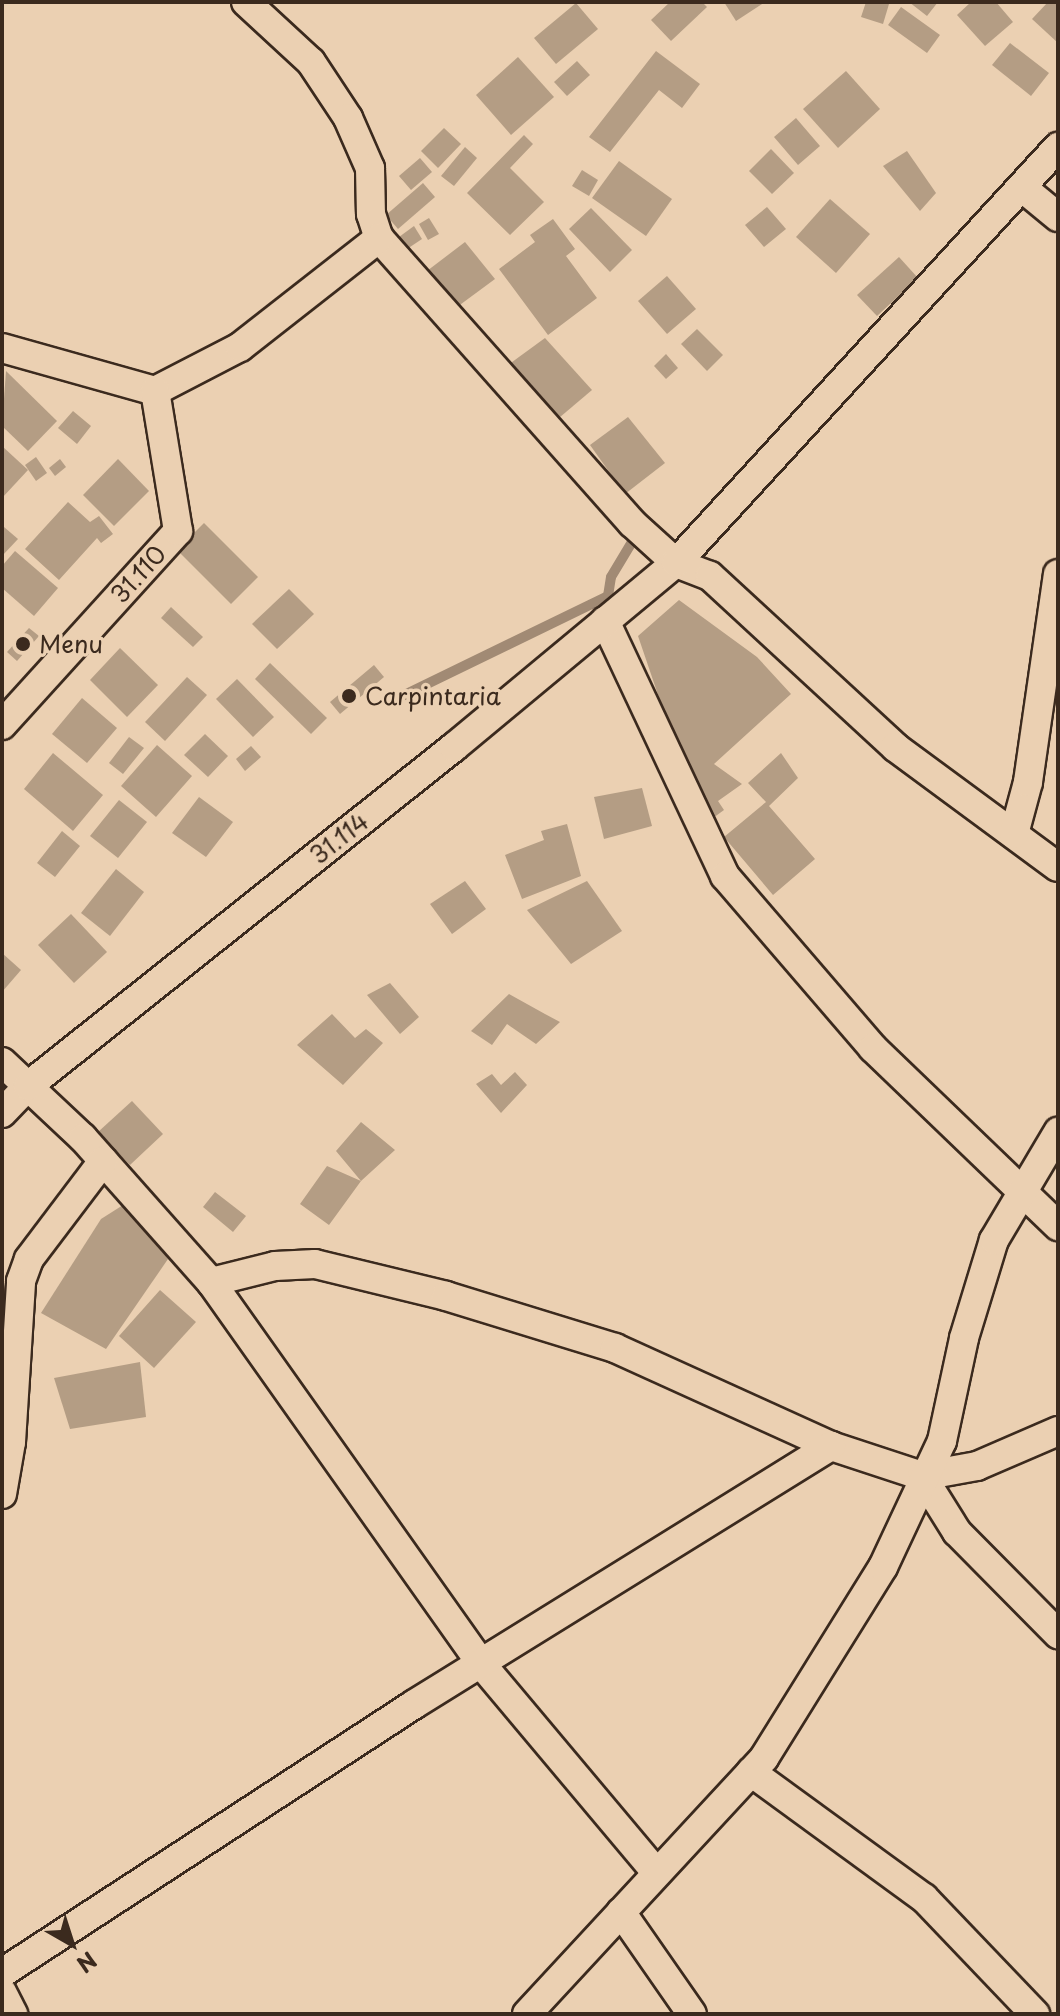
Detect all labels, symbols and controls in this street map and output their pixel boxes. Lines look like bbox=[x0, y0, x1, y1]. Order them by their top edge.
street label: 31.110 bbox=[105, 539, 171, 609]
place label: Menu bbox=[39, 630, 103, 658]
marker: Menu bbox=[14, 635, 32, 653]
place label: Carpintaria bbox=[365, 682, 501, 710]
marker: Carpintaria bbox=[340, 687, 358, 705]
street label: 31.114 bbox=[304, 806, 374, 870]
north arrow bbox=[32, 1904, 112, 1984]
text: N bbox=[70, 1945, 105, 1981]

